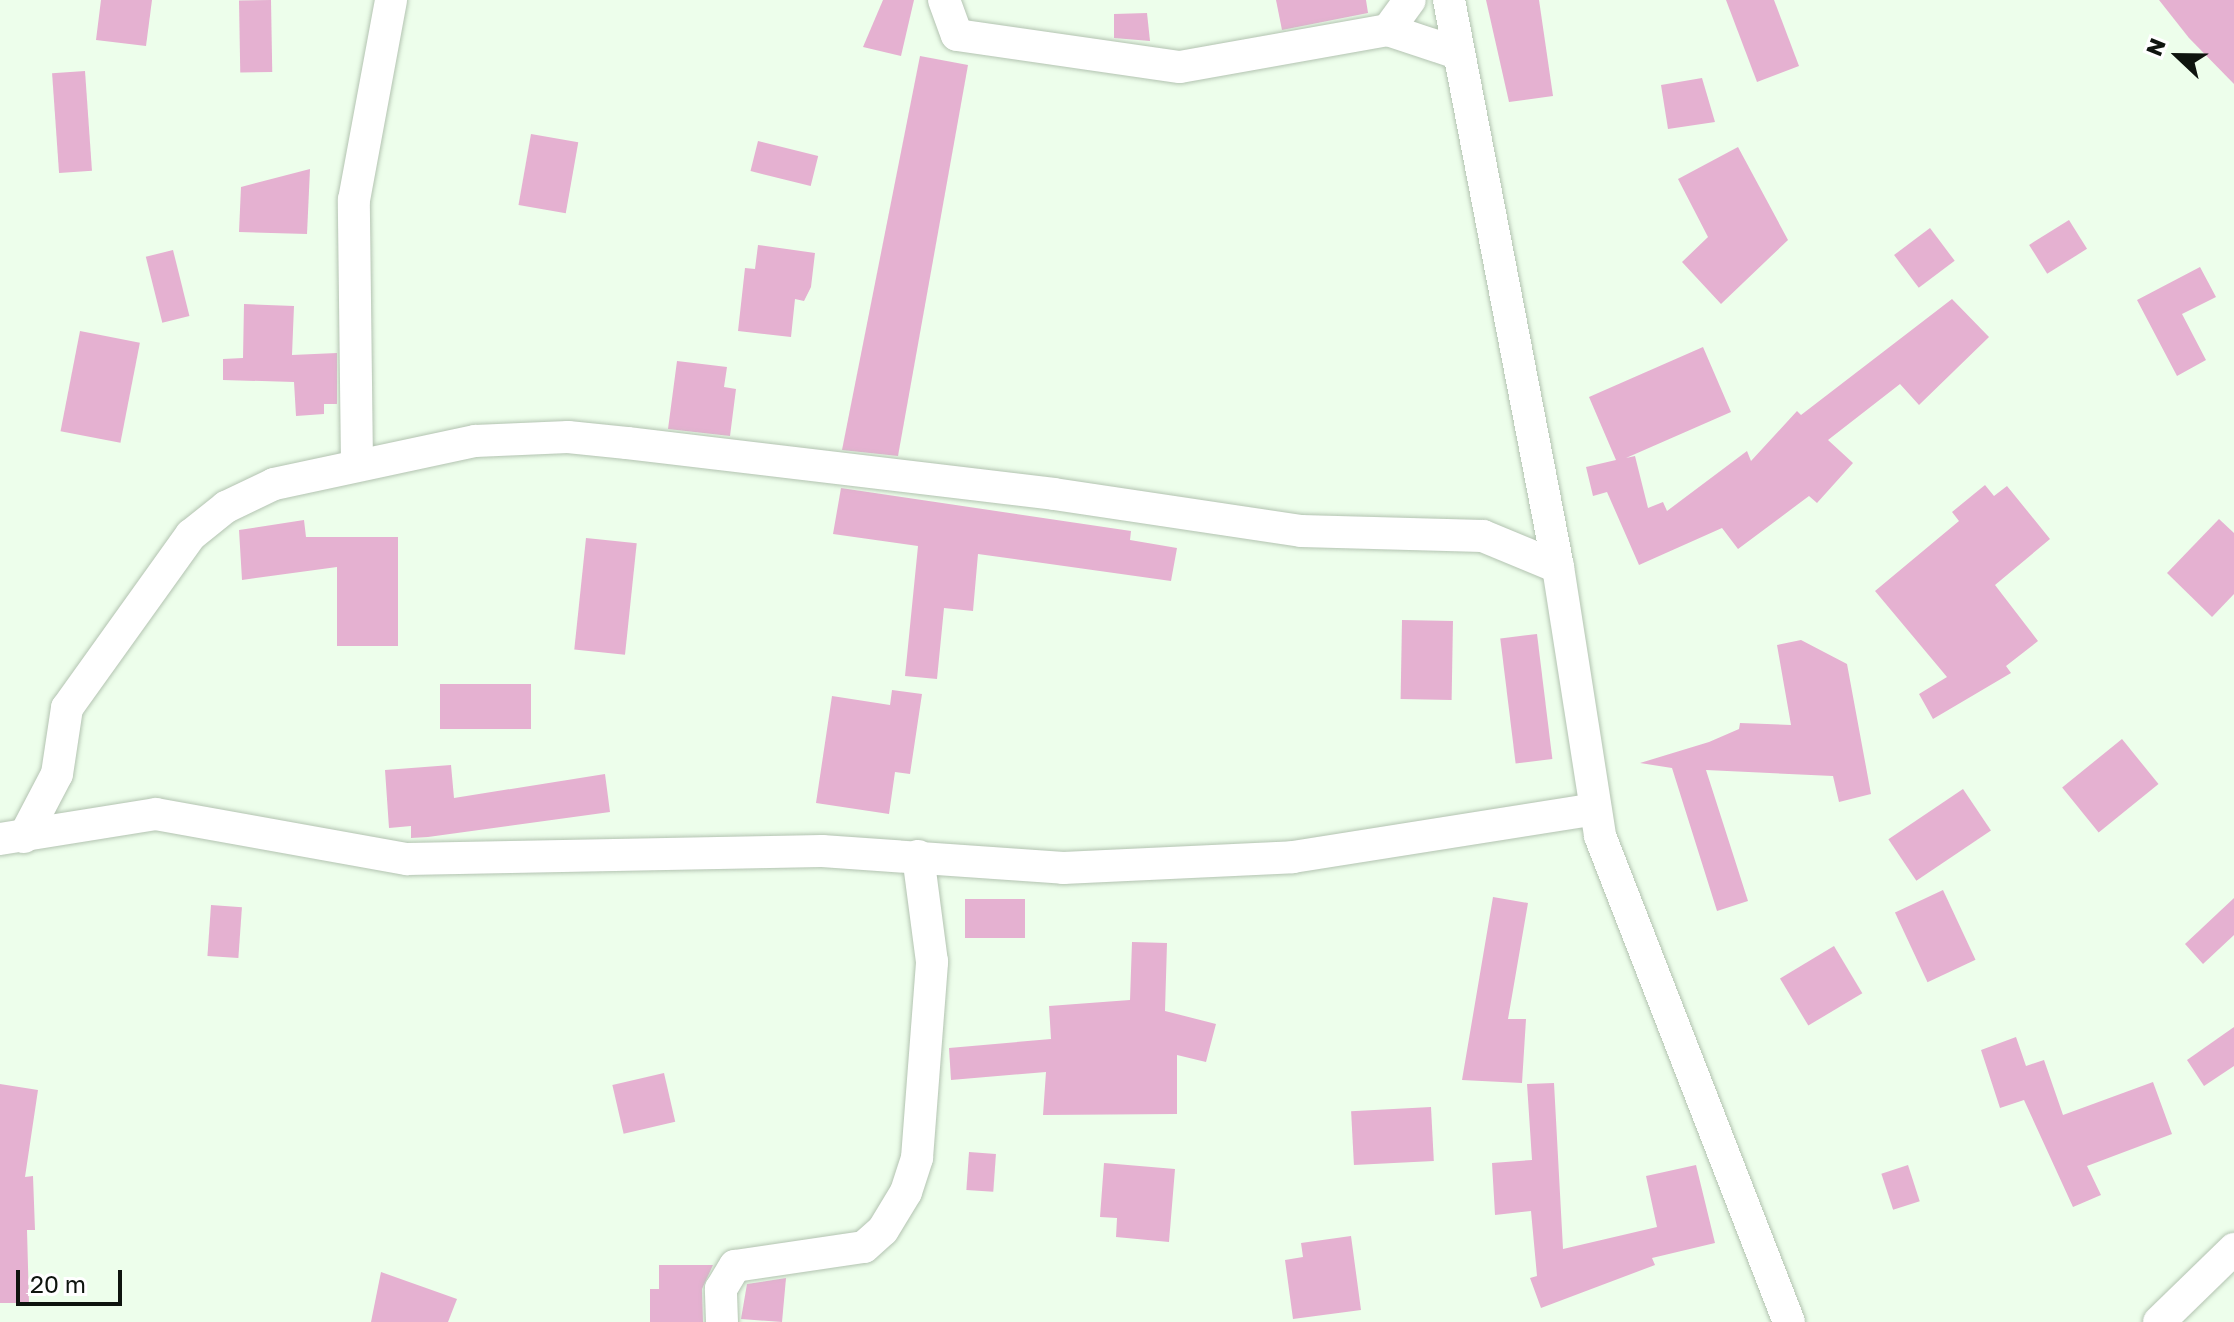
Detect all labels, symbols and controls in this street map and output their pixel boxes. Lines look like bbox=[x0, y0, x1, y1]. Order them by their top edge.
north arrow bbox=[2138, 16, 2218, 96]
text: N bbox=[2140, 34, 2171, 60]
scale bar bbox=[20, 1254, 126, 1304]
text: 20 m bbox=[30, 1269, 86, 1298]

